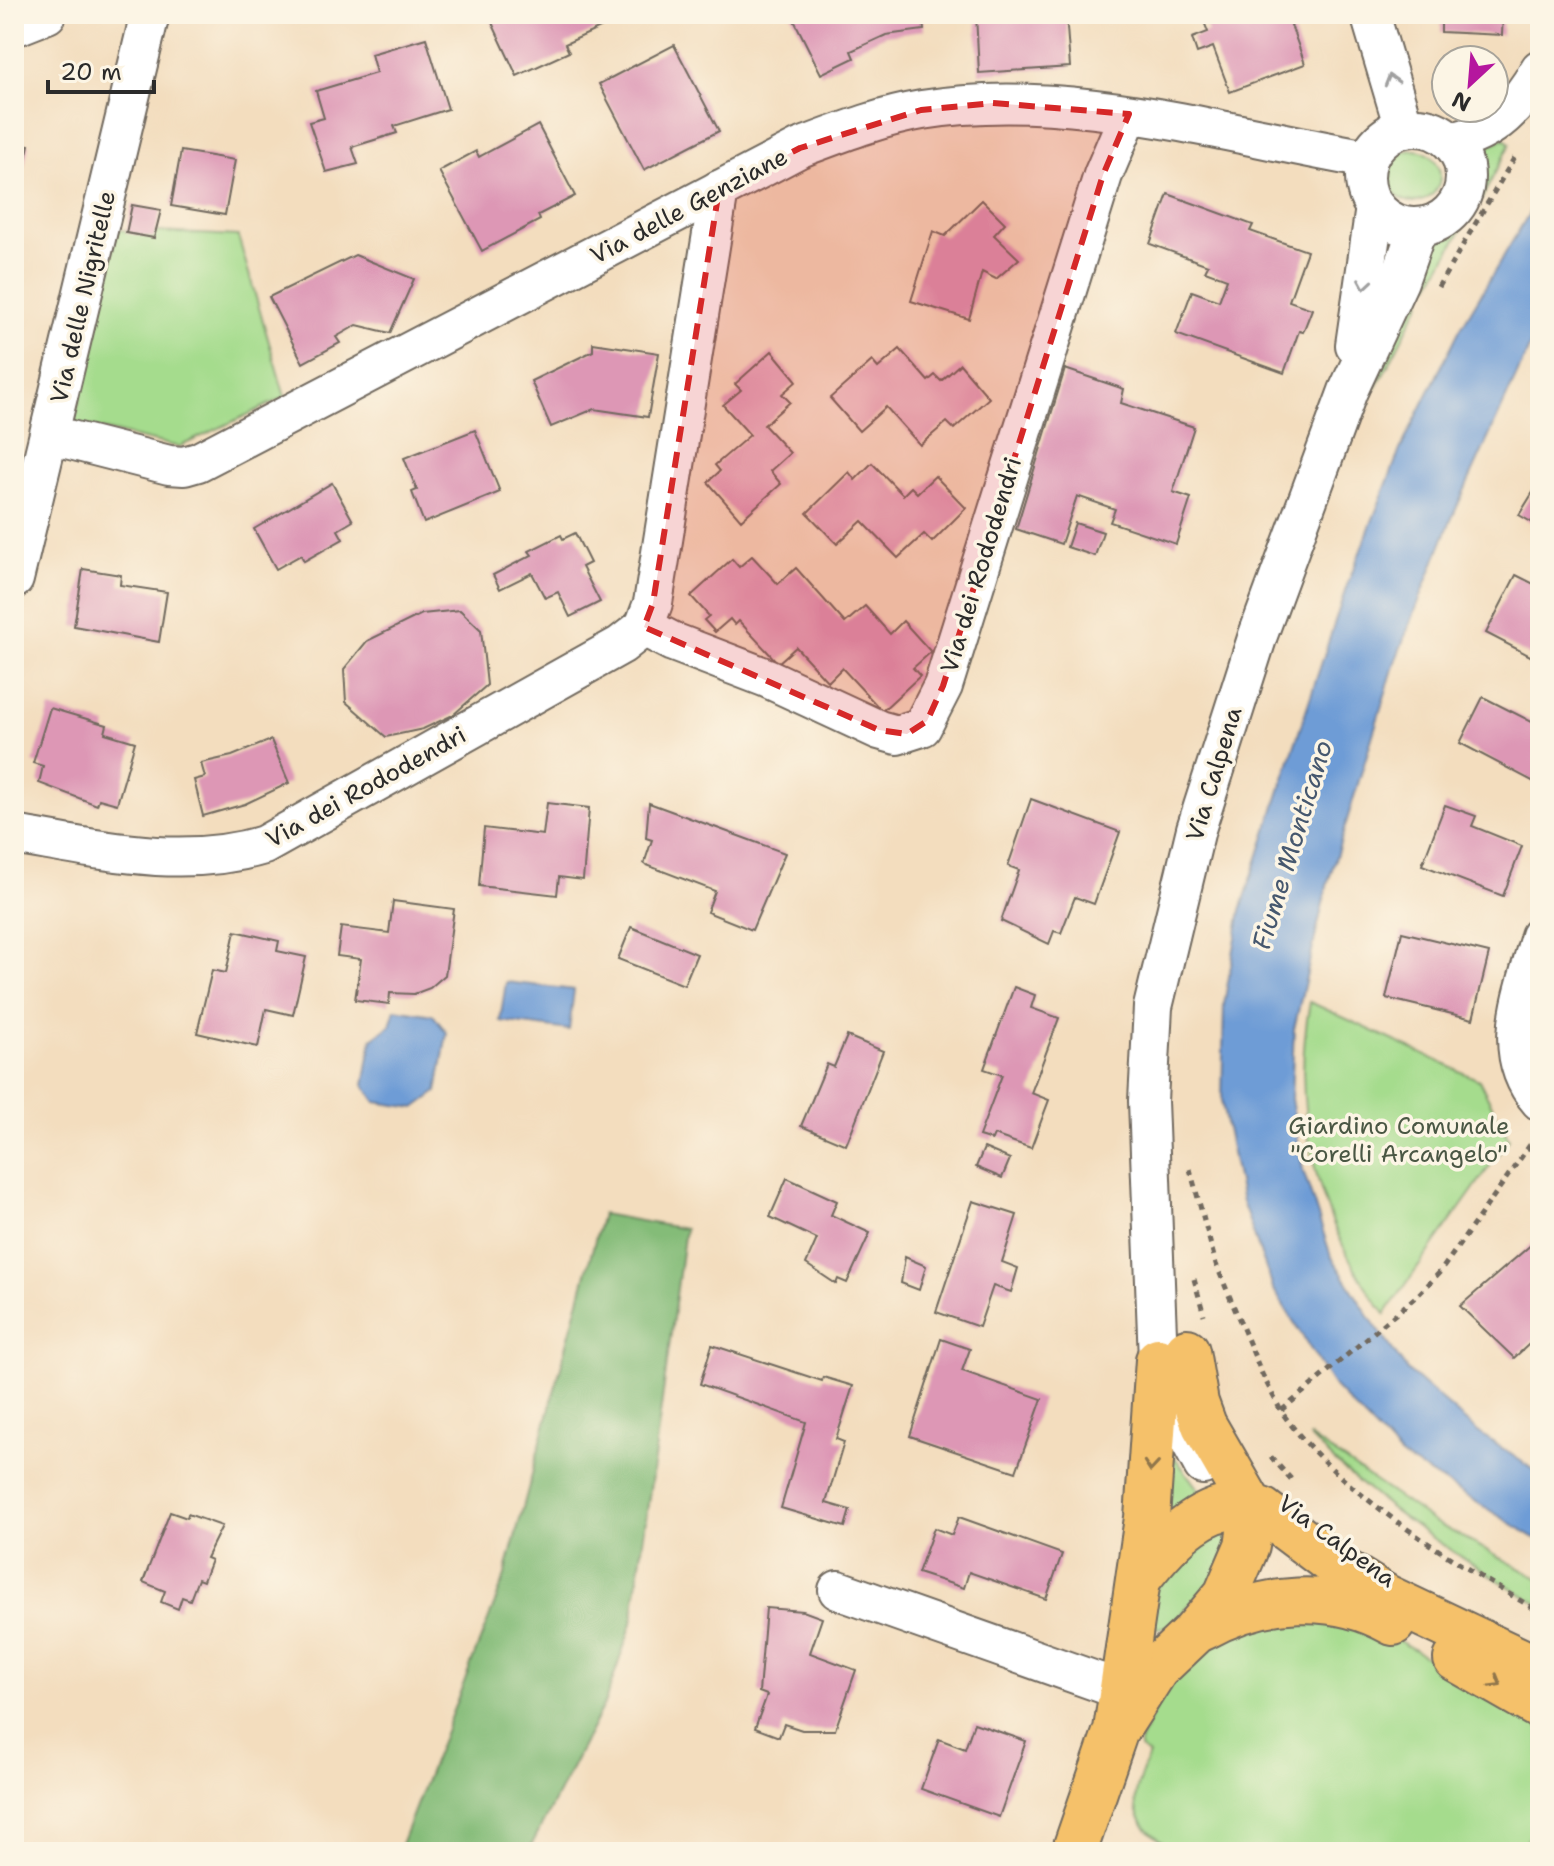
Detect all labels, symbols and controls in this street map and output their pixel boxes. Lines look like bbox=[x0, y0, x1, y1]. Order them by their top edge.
scale bar bbox=[48, 44, 154, 94]
north arrow bbox=[1430, 44, 1510, 124]
text: 20 m bbox=[60, 56, 122, 88]
one-way arrow bbox=[1383, 74, 1400, 88]
text: N bbox=[1447, 85, 1476, 118]
street label: Via delle Genziane bbox=[585, 140, 793, 272]
street label: Via delle Nigritelle bbox=[43, 188, 123, 406]
one-way arrow bbox=[1357, 278, 1374, 291]
street label: Via dei Rododendri bbox=[933, 453, 1029, 677]
street label: Via Calpena bbox=[1178, 703, 1250, 845]
street label: Via dei Rododendri bbox=[260, 719, 472, 855]
water label: Fiume Monticano bbox=[1243, 736, 1340, 954]
park label: Giardino Comunale "Corelli Arcangelo" bbox=[1288, 1110, 1510, 1170]
one-way arrow bbox=[1143, 1460, 1160, 1473]
street label: Via Calpena bbox=[1272, 1487, 1403, 1595]
one-way arrow bbox=[1488, 1672, 1502, 1688]

